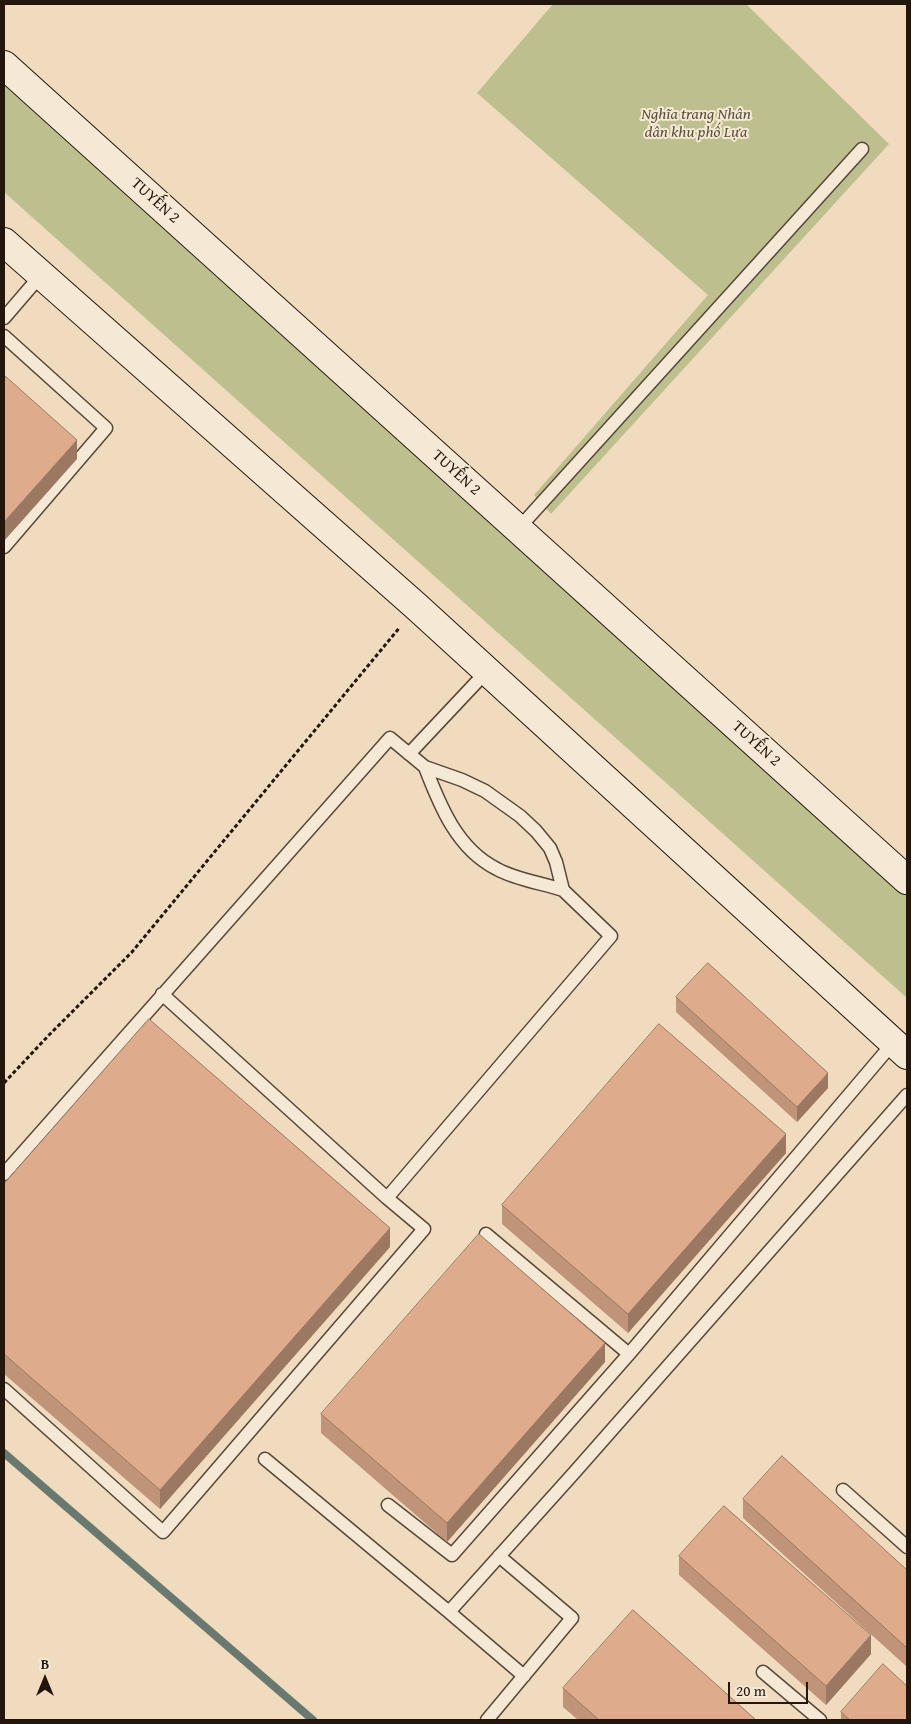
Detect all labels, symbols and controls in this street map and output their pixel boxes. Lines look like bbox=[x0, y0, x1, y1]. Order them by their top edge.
park label: Nghĩa trang Nhân dân khu phố Lựa bbox=[641, 105, 751, 143]
street label: TUYẾN 2 bbox=[127, 174, 183, 228]
street label: TUYẾN 2 bbox=[428, 446, 484, 500]
street label: TUYẾN 2 bbox=[728, 717, 784, 771]
north arrow bbox=[20, 1654, 70, 1704]
text: B bbox=[41, 1654, 49, 1674]
scale bar bbox=[731, 1672, 811, 1704]
text: 20 m bbox=[736, 1680, 766, 1701]

